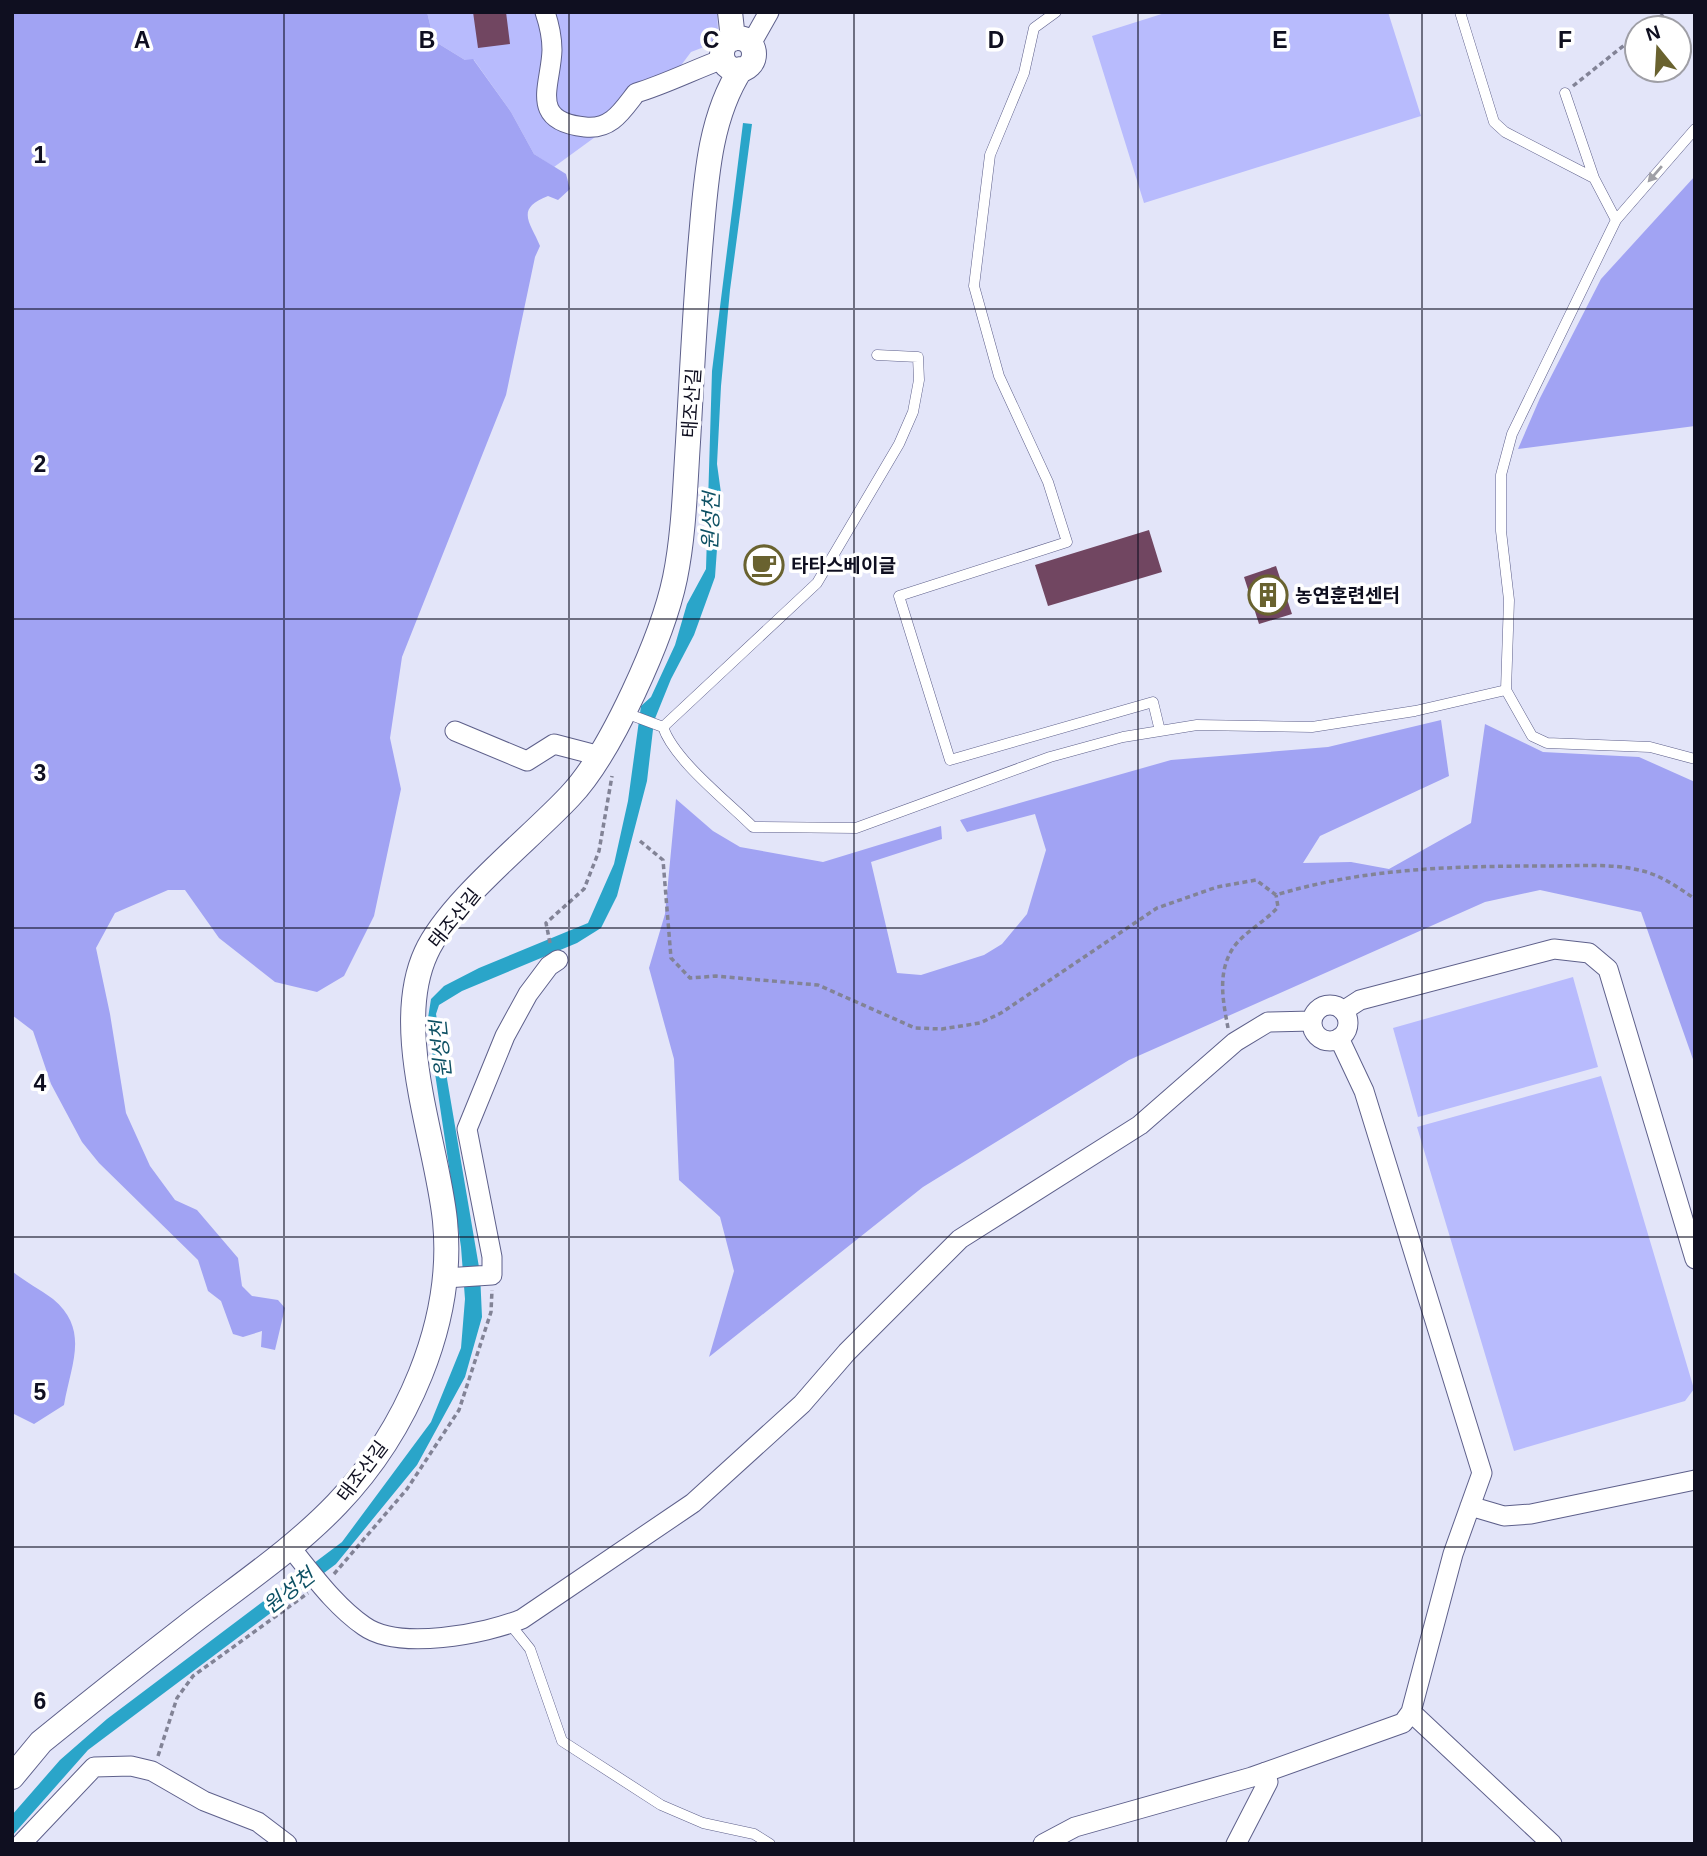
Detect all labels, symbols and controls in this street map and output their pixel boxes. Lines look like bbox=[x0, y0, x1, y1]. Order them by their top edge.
north arrow bbox=[1623, 14, 1693, 84]
text: N bbox=[1643, 21, 1663, 45]
text: A bbox=[134, 27, 150, 53]
text: B bbox=[419, 27, 435, 53]
text: C bbox=[703, 27, 719, 53]
text: D bbox=[988, 27, 1004, 53]
text: E bbox=[1272, 27, 1288, 53]
text: F bbox=[1558, 27, 1572, 53]
text: 1 bbox=[34, 142, 47, 168]
one-way arrow bbox=[1648, 166, 1663, 183]
street label: 태조산길 bbox=[679, 367, 704, 439]
text: 2 bbox=[34, 451, 46, 477]
water label: 원성천 bbox=[698, 489, 723, 550]
cafe icon: 타타스베이글 bbox=[743, 544, 785, 586]
place label: 타타스베이글 bbox=[791, 555, 896, 576]
building icon: 농연훈련센터 bbox=[1247, 574, 1289, 616]
place label: 농연훈련센터 bbox=[1295, 585, 1400, 606]
text: 3 bbox=[34, 760, 46, 786]
street label: 태조산길 bbox=[424, 885, 485, 952]
water label: 원성천 bbox=[426, 1016, 455, 1079]
text: 4 bbox=[34, 1070, 47, 1096]
text: 5 bbox=[34, 1379, 47, 1405]
street label: 태조산길 bbox=[333, 1437, 392, 1506]
water label: 원성천 bbox=[259, 1562, 321, 1618]
text: 6 bbox=[34, 1688, 46, 1714]

